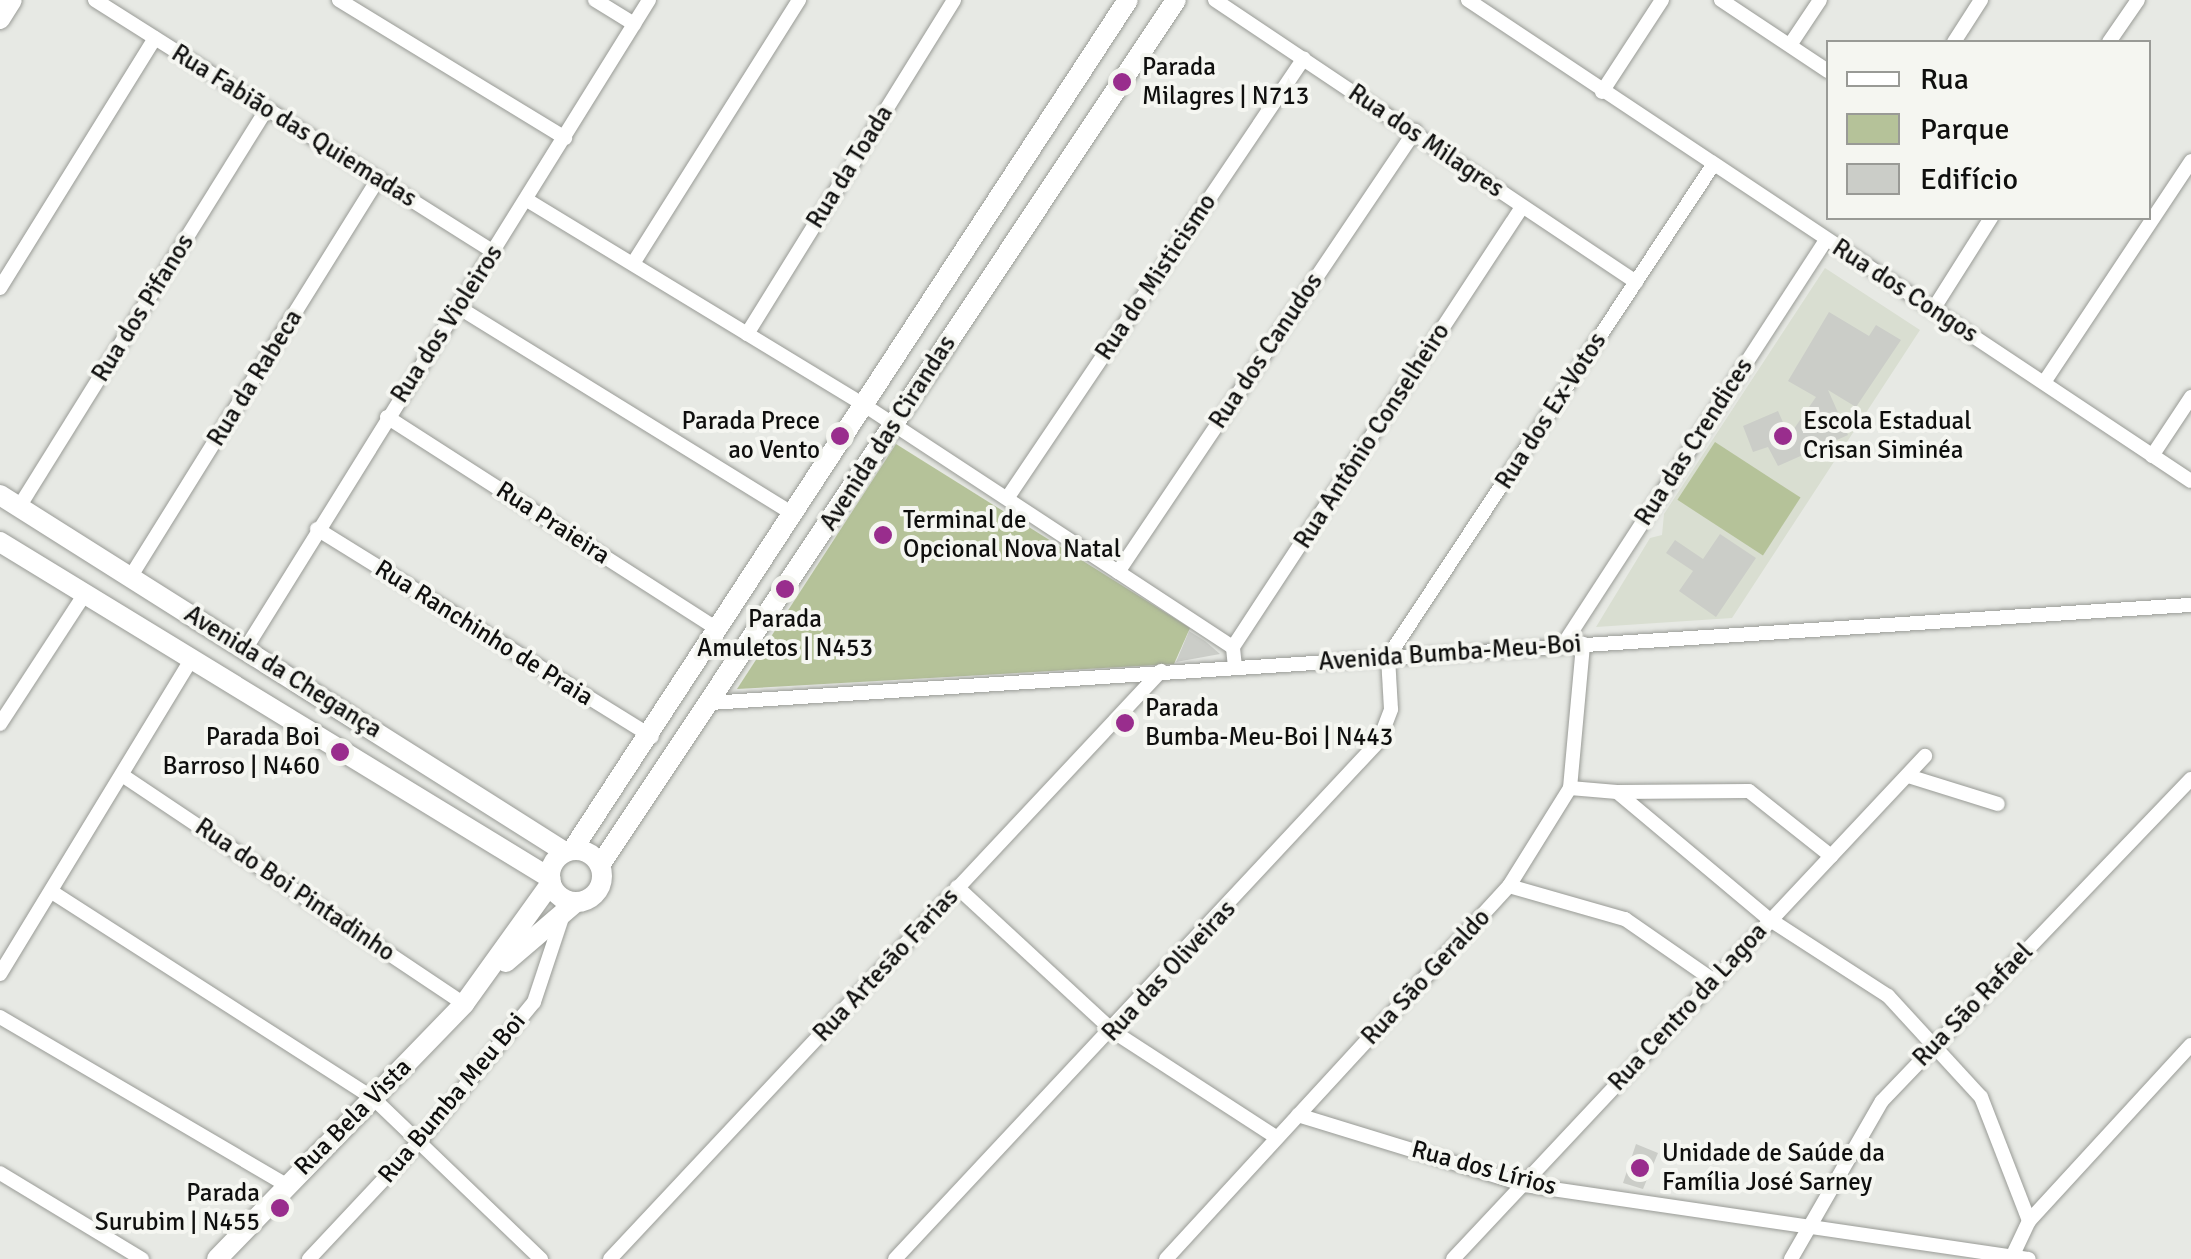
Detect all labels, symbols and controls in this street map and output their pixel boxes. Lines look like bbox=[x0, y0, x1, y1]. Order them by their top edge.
street label: Rua Fabião das Quiemadas bbox=[166, 38, 422, 214]
legend bbox=[1826, 40, 2151, 220]
place label: Parada Milagres | N713 bbox=[1142, 53, 1309, 112]
text: Rua bbox=[1920, 61, 1969, 98]
marker: Parada Milagres | N713 bbox=[1111, 71, 1133, 93]
street label: Rua dos Milagres bbox=[1342, 78, 1510, 204]
street label: Rua da Toada bbox=[800, 100, 900, 234]
text: Parque bbox=[1920, 111, 2010, 148]
text: Edifício bbox=[1920, 161, 2018, 198]
street label: Rua do Misticismo bbox=[1089, 188, 1223, 366]
street label: Rua dos Pifanos bbox=[86, 229, 200, 387]
street label: Rua dos Congos bbox=[1827, 233, 1983, 349]
street label: Rua dos Violeiros bbox=[385, 239, 509, 409]
street label: Rua dos Canudos bbox=[1203, 268, 1329, 434]
street label: Rua da Rabeca bbox=[201, 304, 309, 452]
street label: Rua Antônio Conselheiro bbox=[1288, 318, 1456, 554]
street label: Rua dos Ex-Votos bbox=[1489, 327, 1613, 495]
street label: Avenida das Cirandas bbox=[814, 330, 962, 536]
street label: Rua das Crendices bbox=[1629, 353, 1759, 531]
place label: Parada Prece ao Vento bbox=[681, 407, 820, 466]
place label: Escola Estadual Crisan Siminéa bbox=[1803, 407, 1972, 466]
marker: Parada Prece ao Vento bbox=[829, 425, 851, 447]
marker: Escola Estadual Crisan Siminéa bbox=[1772, 425, 1794, 447]
street label: Rua Praieira bbox=[490, 475, 616, 571]
place label: Terminal de Opcional Nova Natal bbox=[903, 506, 1121, 565]
marker: Terminal de Opcional Nova Natal bbox=[872, 524, 894, 546]
street label: Rua Ranchinho de Praia bbox=[369, 554, 599, 712]
marker: Parada Amuletos | N453 bbox=[774, 578, 796, 600]
street label: Avenida da Chegança bbox=[179, 599, 387, 745]
place label: Parada Amuletos | N453 bbox=[697, 605, 873, 664]
street label: Avenida Bumba-Meu-Boi bbox=[1317, 629, 1583, 677]
place label: Parada Bumba-Meu-Boi | N443 bbox=[1145, 694, 1393, 753]
marker: Parada Bumba-Meu-Boi | N443 bbox=[1114, 712, 1136, 734]
place label: Parada Boi Barroso | N460 bbox=[162, 723, 320, 782]
marker: Parada Boi Barroso | N460 bbox=[329, 741, 351, 763]
street label: Rua do Boi Pintadinho bbox=[189, 812, 401, 968]
street label: Rua Artesão Farias bbox=[807, 882, 965, 1048]
street label: Rua das Oliveiras bbox=[1096, 894, 1242, 1048]
street label: Rua São Geraldo bbox=[1355, 903, 1497, 1051]
street label: Rua Centro da Lagoa bbox=[1602, 917, 1774, 1097]
street label: Rua São Rafael bbox=[1907, 937, 2039, 1073]
street label: Rua Bumba Meu Boi bbox=[372, 1007, 532, 1189]
street label: Rua Bela Vista bbox=[288, 1052, 418, 1182]
street label: Rua dos Lírios bbox=[1408, 1134, 1560, 1202]
place label: Unidade de Saúde da Família José Sarney bbox=[1662, 1139, 1885, 1198]
marker: Unidade de Saúde da Família José Sarney bbox=[1627, 1155, 1653, 1181]
place label: Parada Surubim | N455 bbox=[95, 1179, 260, 1238]
marker: Parada Surubim | N455 bbox=[269, 1197, 291, 1219]

